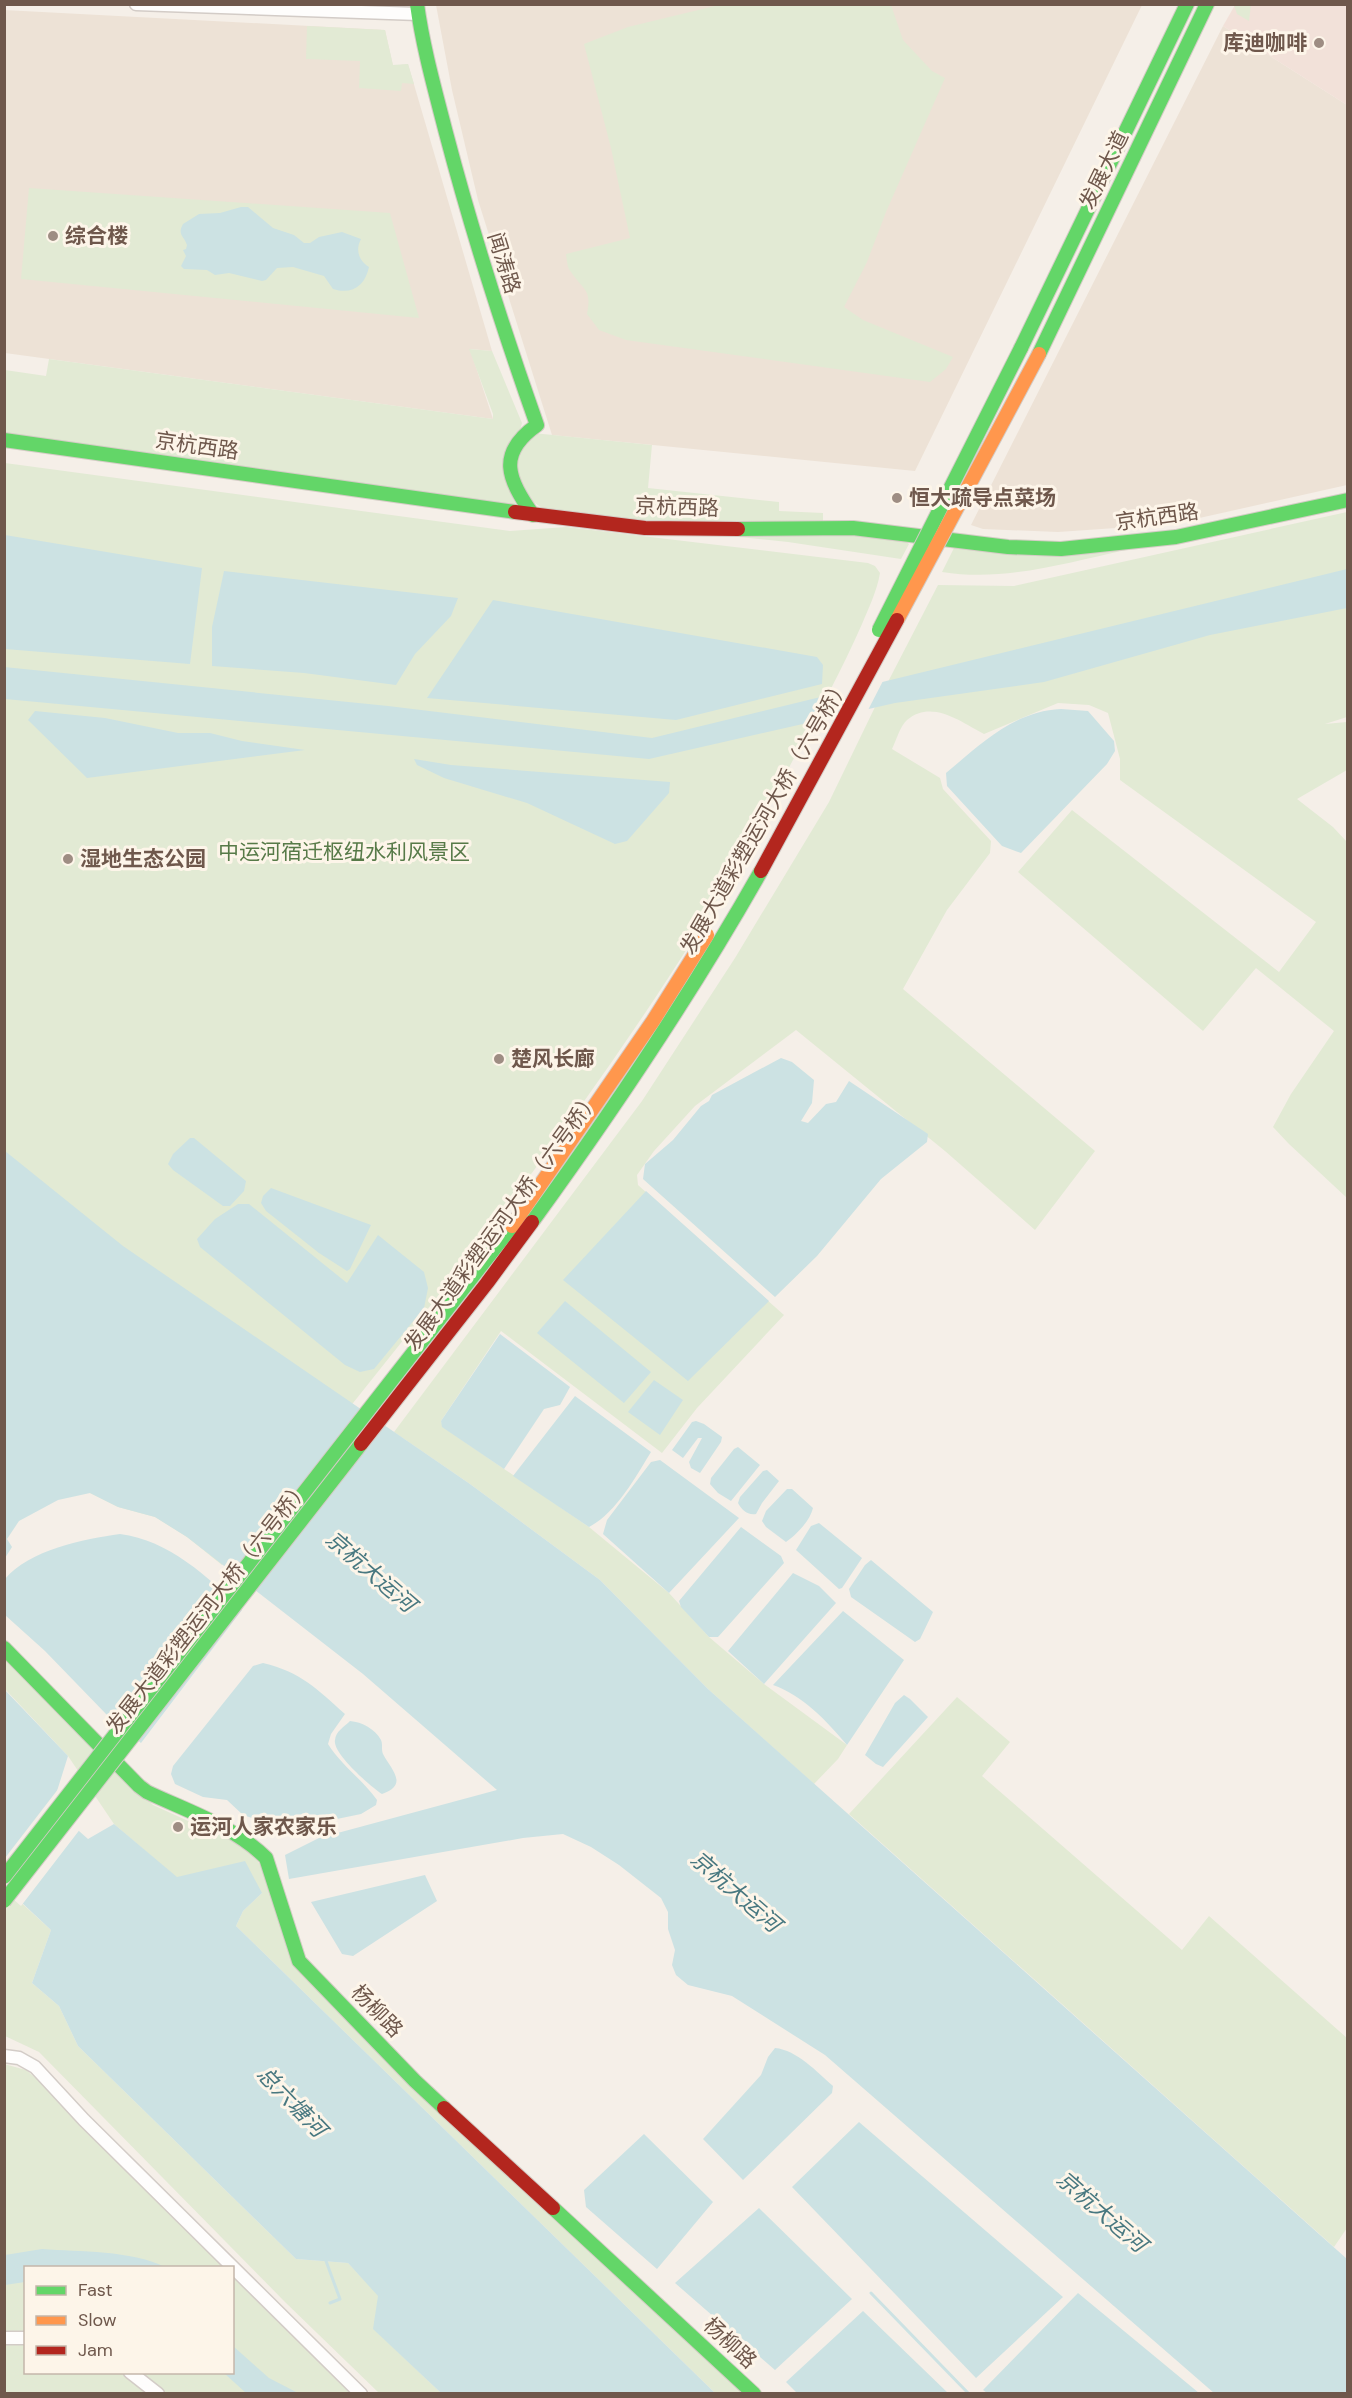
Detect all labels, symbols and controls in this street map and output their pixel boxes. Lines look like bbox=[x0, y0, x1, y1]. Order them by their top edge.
place label: 库迪咖啡 bbox=[1223, 29, 1307, 57]
marker: 库迪咖啡 bbox=[1312, 36, 1326, 50]
street label: 发展大道 bbox=[1073, 126, 1135, 214]
place label: 综合楼 bbox=[65, 222, 128, 250]
marker: 综合楼 bbox=[46, 229, 60, 243]
street label: 闻涛路 bbox=[481, 229, 527, 297]
street label: 京杭西路 bbox=[153, 426, 241, 466]
place label: 恒大疏导点菜场 bbox=[909, 484, 1056, 512]
marker: 恒大疏导点菜场 bbox=[890, 491, 904, 505]
street label: 京杭西路 bbox=[635, 492, 719, 522]
street label: 京杭西路 bbox=[1113, 497, 1201, 537]
street label: 发展大道彩塑运河大桥（六号桥） bbox=[674, 673, 856, 959]
park label: 中运河宿迁枢纽水利风景区 bbox=[218, 838, 470, 866]
place label: 湿地生态公园 bbox=[80, 845, 206, 873]
marker: 湿地生态公园 bbox=[61, 852, 75, 866]
place label: 楚风长廊 bbox=[511, 1045, 595, 1073]
marker: 楚风长廊 bbox=[492, 1052, 506, 1066]
street label: 发展大道彩塑运河大桥（六号桥） bbox=[398, 1085, 606, 1357]
street label: 发展大道彩塑运河大桥（六号桥） bbox=[100, 1474, 316, 1740]
water label: 京杭大运河 bbox=[320, 1524, 425, 1621]
place label: 运河人家农家乐 bbox=[190, 1813, 337, 1841]
marker: 运河人家农家乐 bbox=[171, 1820, 185, 1834]
water label: 京杭大运河 bbox=[685, 1844, 790, 1941]
street label: 杨柳路 bbox=[345, 1979, 409, 2043]
water label: 总六塘河 bbox=[251, 2060, 335, 2146]
water label: 京杭大运河 bbox=[1051, 2164, 1156, 2261]
legend bbox=[24, 2266, 234, 2374]
text: Fast bbox=[78, 2278, 113, 2302]
text: Slow bbox=[78, 2308, 117, 2332]
street label: 杨柳路 bbox=[697, 2311, 763, 2375]
text: Jam bbox=[78, 2338, 113, 2362]

